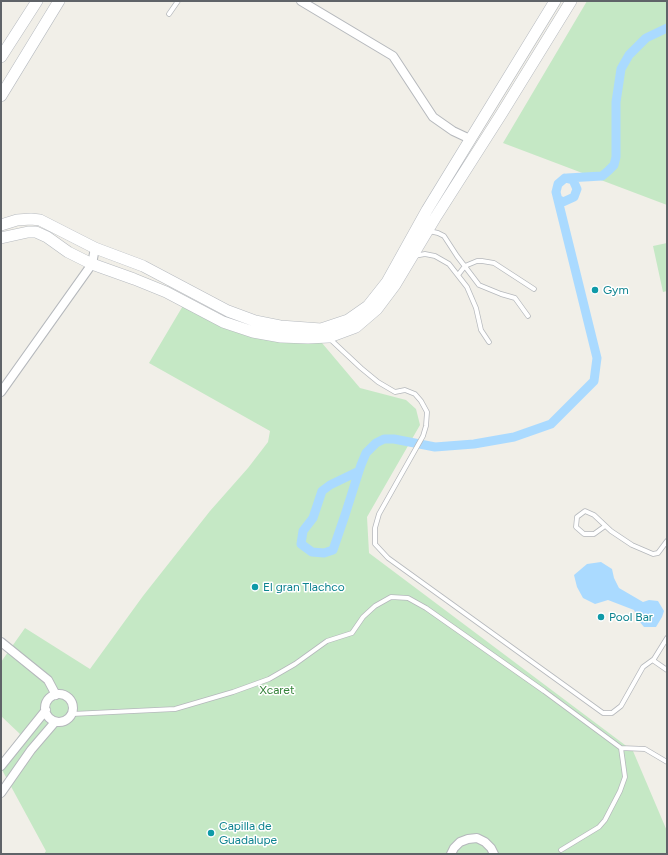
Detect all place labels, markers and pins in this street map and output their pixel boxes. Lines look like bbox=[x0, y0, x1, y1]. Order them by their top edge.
place label: Gym bbox=[603, 283, 629, 297]
marker: Gym bbox=[590, 285, 600, 295]
place label: El gran Tlachco bbox=[263, 580, 345, 594]
marker: El gran Tlachco bbox=[250, 582, 260, 592]
place label: Pool Bar bbox=[609, 610, 653, 624]
marker: Pool Bar bbox=[596, 612, 606, 622]
place label: Capilla de Guadalupe bbox=[219, 819, 277, 847]
marker: Capilla de Guadalupe bbox=[206, 828, 216, 838]

